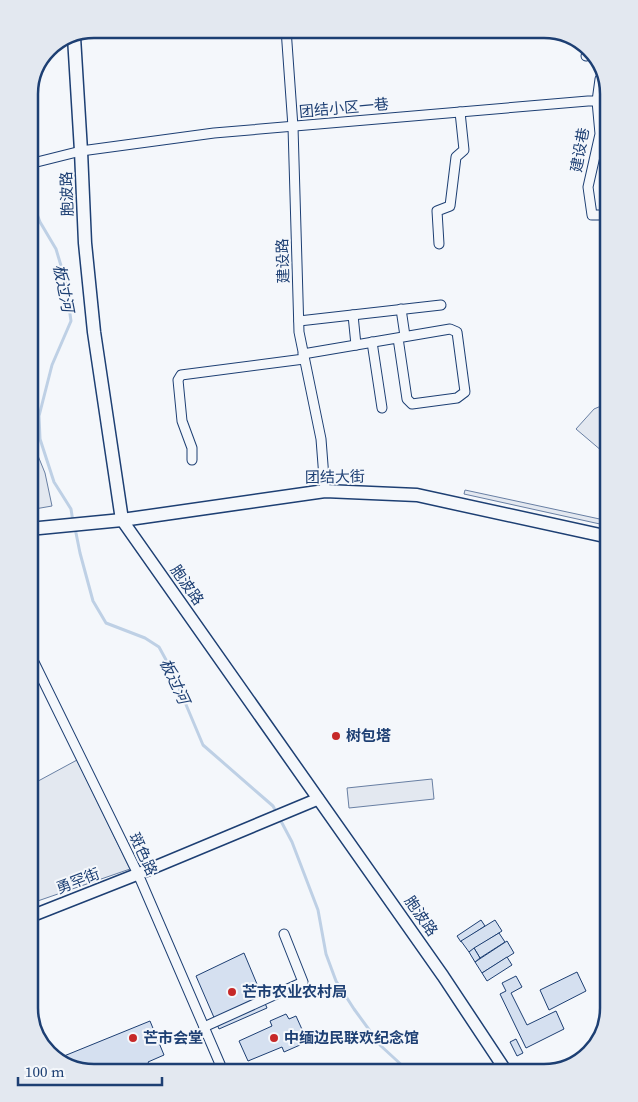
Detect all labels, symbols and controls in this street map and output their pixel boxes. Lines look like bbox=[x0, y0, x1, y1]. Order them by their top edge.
street label: 团结小区一巷 bbox=[298, 93, 390, 122]
street label: 建设巷 bbox=[565, 126, 594, 174]
street label: 胞波路 bbox=[55, 171, 78, 217]
street label: 建设路 bbox=[271, 238, 294, 284]
water label: 板过河 bbox=[49, 262, 80, 317]
street label: 团结大街 bbox=[305, 465, 365, 488]
street label: 胞波路 bbox=[166, 560, 209, 609]
water label: 板过河 bbox=[155, 655, 196, 710]
place label: 树包塔 bbox=[346, 725, 391, 746]
marker: 树包塔 bbox=[330, 730, 342, 742]
street label: 斑色路 bbox=[124, 829, 162, 879]
street label: 勇罕街 bbox=[53, 863, 103, 898]
street label: 胞波路 bbox=[400, 891, 443, 940]
place label: 芒市农业农村局 bbox=[242, 981, 347, 1002]
marker: 芒市农业农村局 bbox=[226, 986, 238, 998]
place label: 芒市会堂 bbox=[143, 1027, 203, 1048]
place label: 中缅边民联欢纪念馆 bbox=[284, 1027, 419, 1048]
marker: 芒市会堂 bbox=[127, 1032, 139, 1044]
marker: 中缅边民联欢纪念馆 bbox=[268, 1032, 280, 1044]
scale bar bbox=[18, 1054, 161, 1086]
text: 100 m bbox=[25, 1061, 65, 1082]

